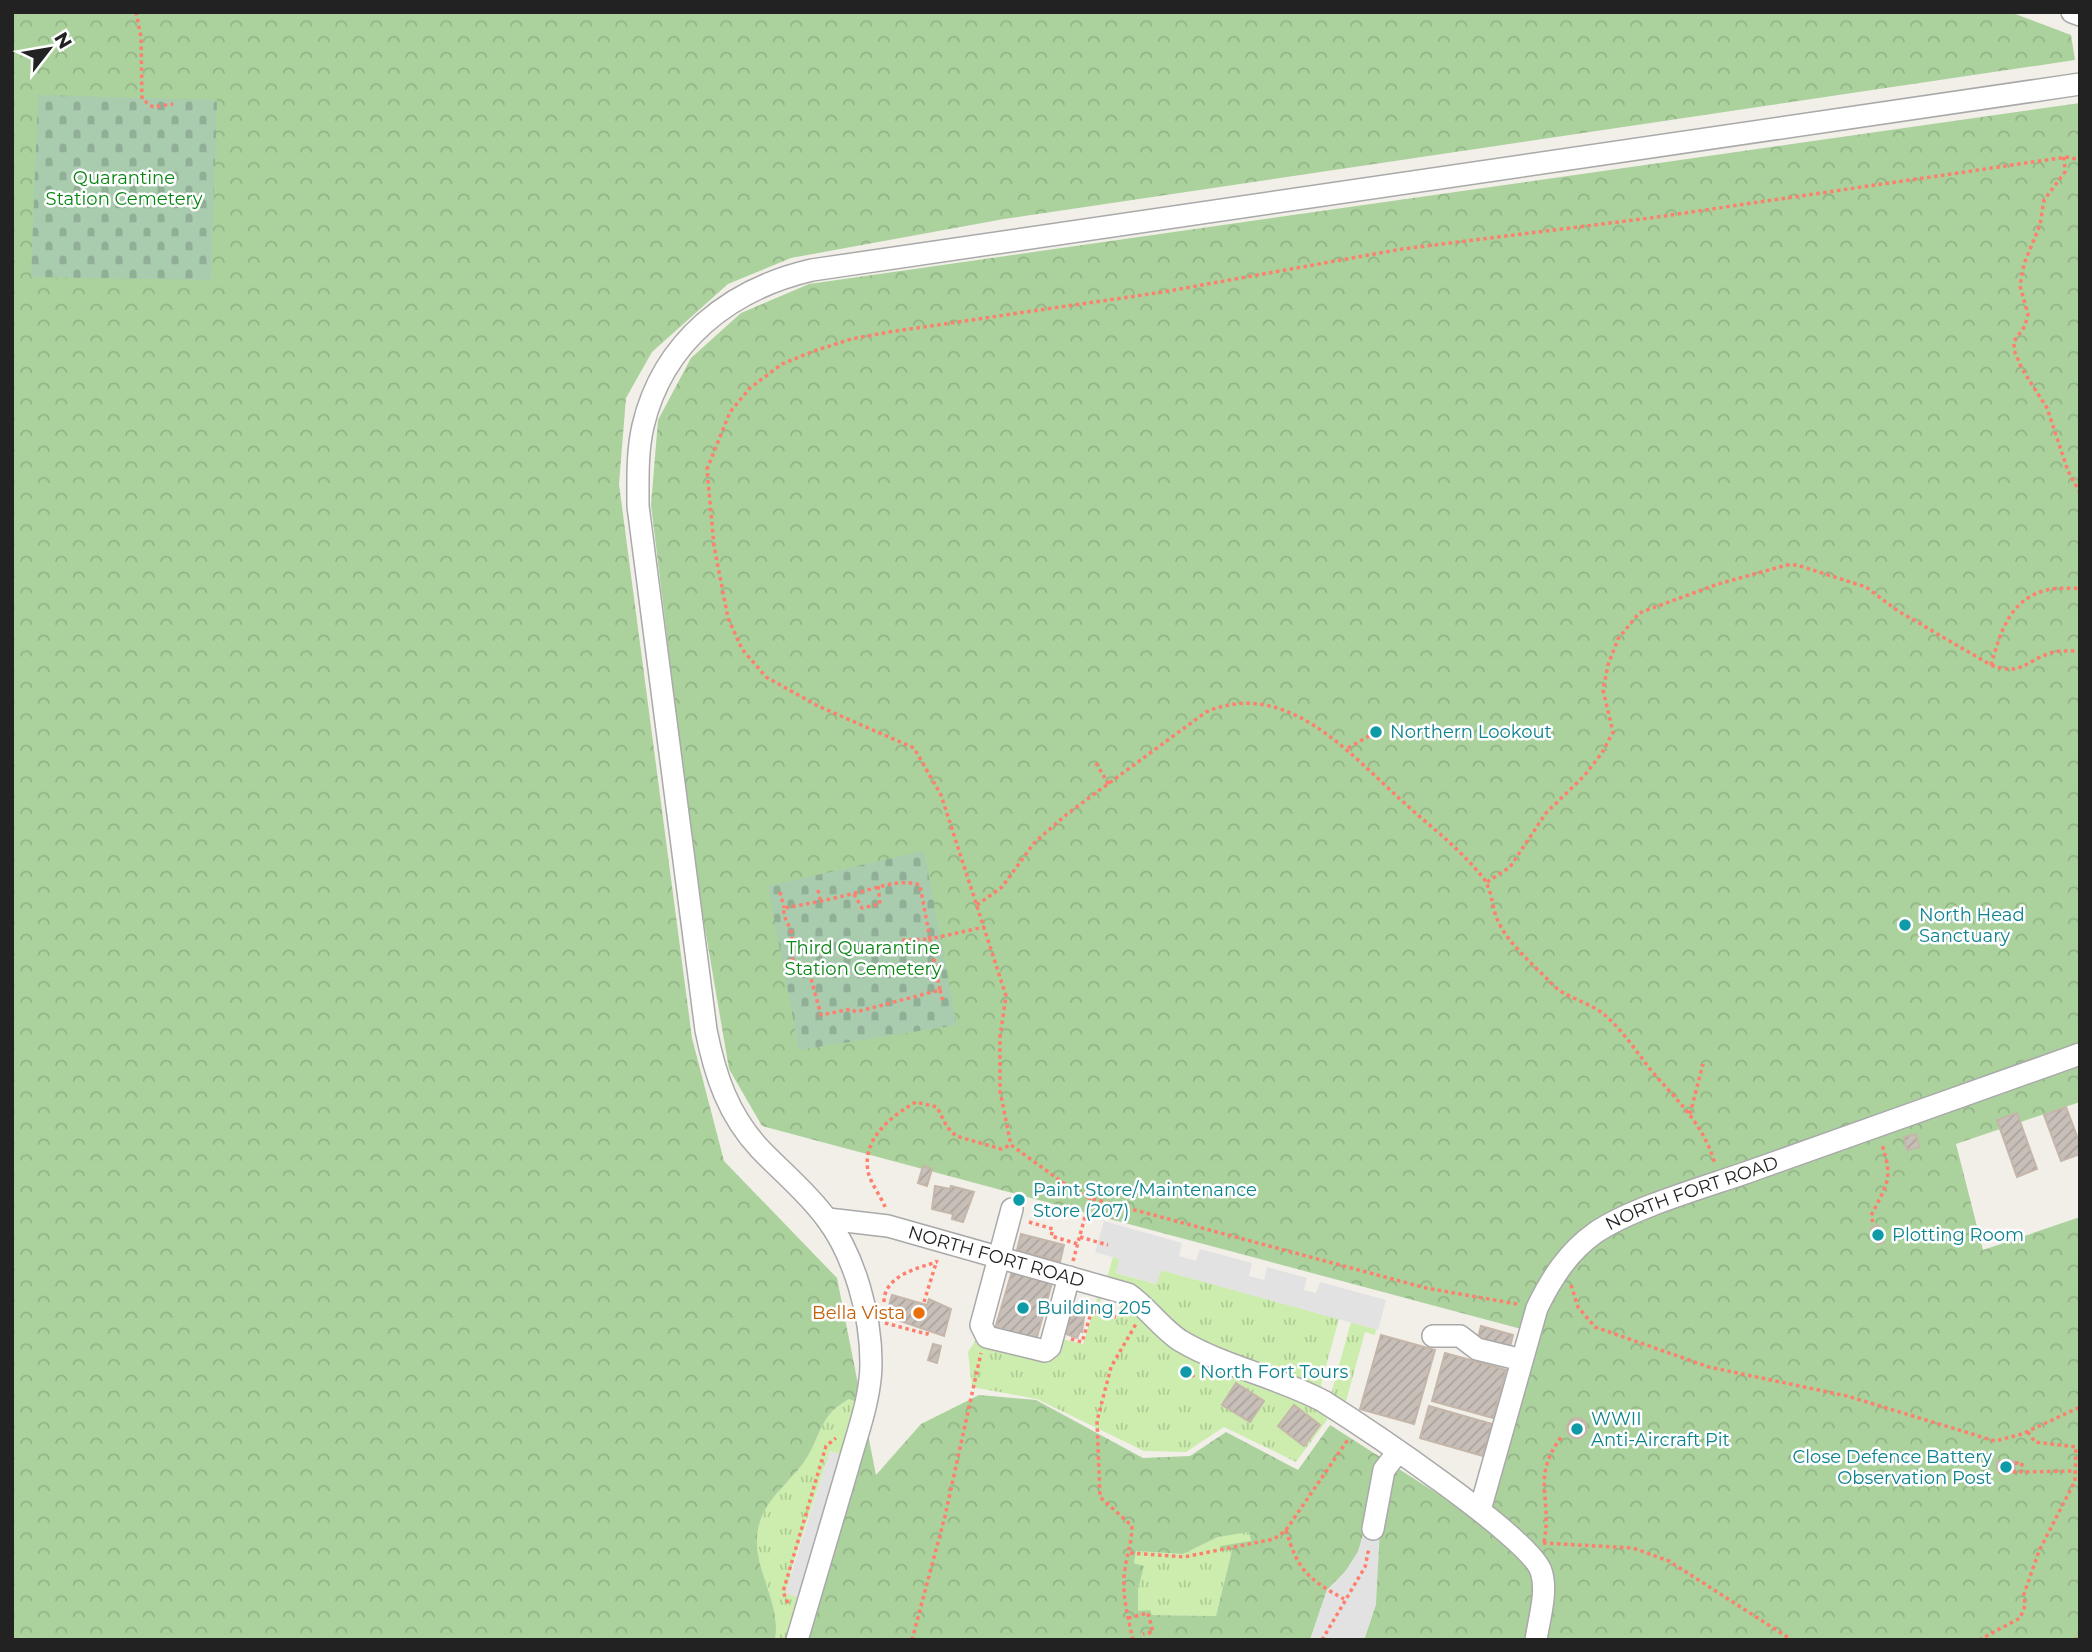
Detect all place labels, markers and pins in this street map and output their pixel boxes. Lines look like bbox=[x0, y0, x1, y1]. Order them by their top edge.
place label: Northern Lookout bbox=[1390, 721, 1552, 743]
marker: Northern Lookout bbox=[1368, 724, 1384, 740]
place label: North Head Sanctuary bbox=[1919, 904, 2025, 947]
marker: North Head Sanctuary bbox=[1897, 917, 1913, 933]
place label: Paint Store/Maintenance Store (207) bbox=[1033, 1179, 1257, 1222]
marker: Paint Store/Maintenance Store (207) bbox=[1011, 1192, 1027, 1208]
place label: Plotting Room bbox=[1892, 1224, 2024, 1246]
marker: Plotting Room bbox=[1870, 1227, 1886, 1243]
place label: Building 205 bbox=[1037, 1297, 1151, 1319]
marker: Building 205 bbox=[1015, 1300, 1031, 1316]
place label: Bella Vista bbox=[812, 1302, 905, 1324]
marker: Bella Vista bbox=[911, 1305, 927, 1321]
place label: North Fort Tours bbox=[1200, 1361, 1348, 1383]
marker: North Fort Tours bbox=[1178, 1364, 1194, 1380]
place label: WWII Anti-Aircraft Pit bbox=[1591, 1408, 1730, 1451]
marker: WWII Anti-Aircraft Pit bbox=[1569, 1421, 1585, 1437]
place label: Close Defence Battery Observation Post bbox=[1793, 1446, 1992, 1489]
marker: Close Defence Battery Observation Post bbox=[1998, 1459, 2014, 1475]

